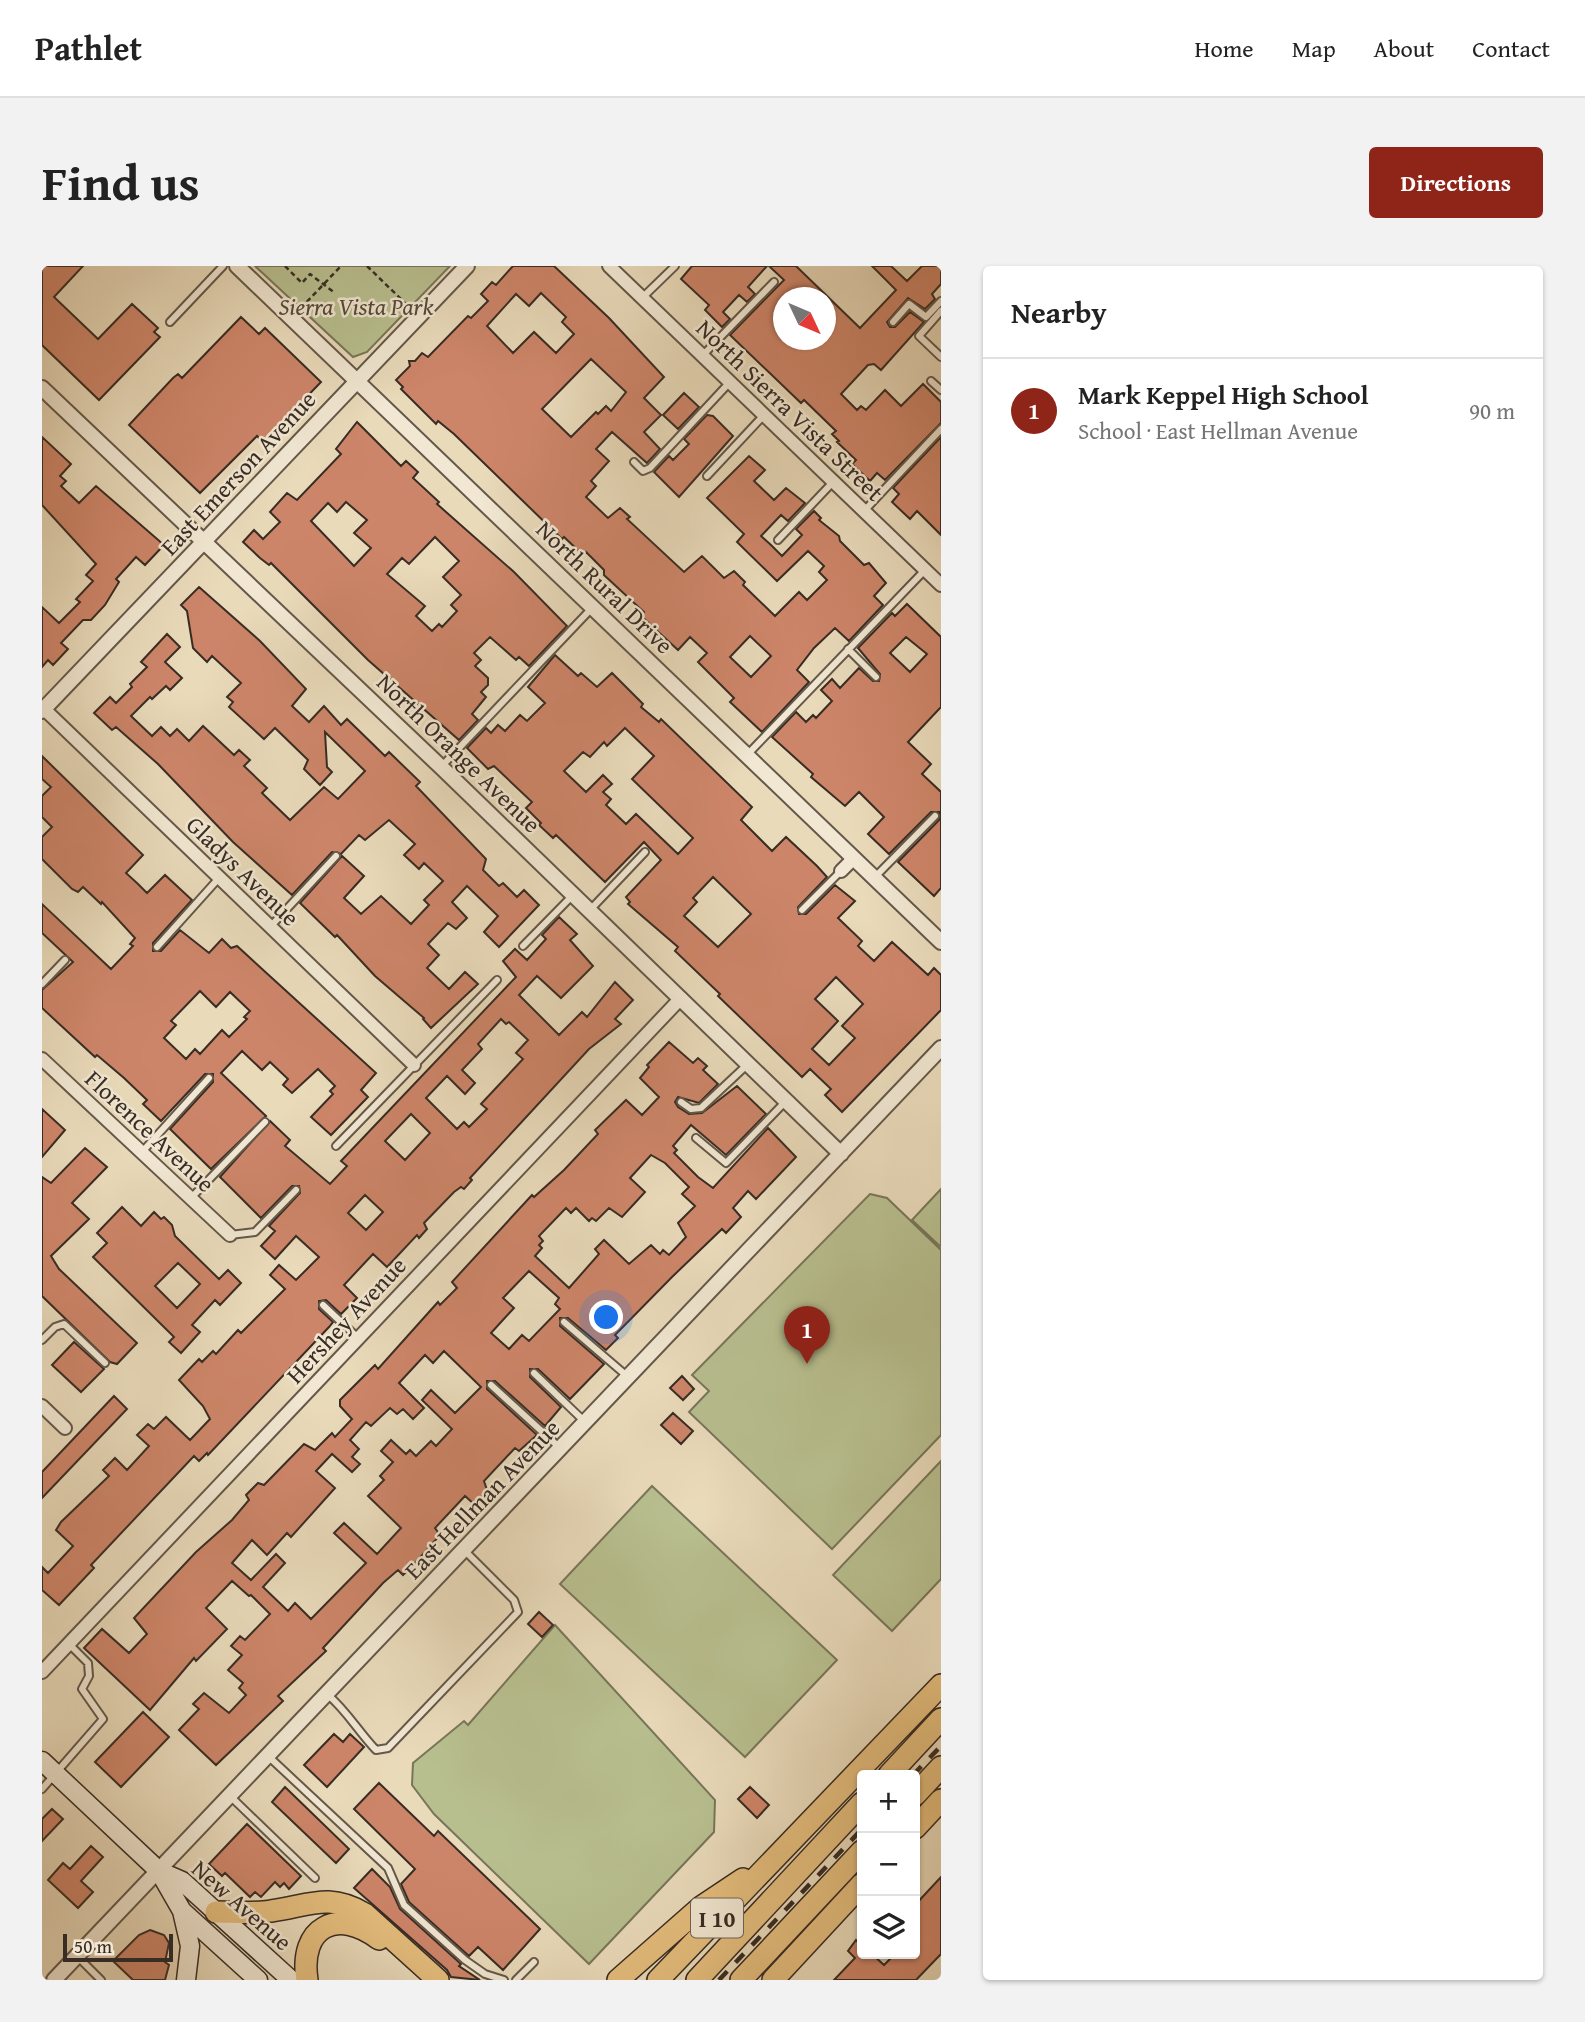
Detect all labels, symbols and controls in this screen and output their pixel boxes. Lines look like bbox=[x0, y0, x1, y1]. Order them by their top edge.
text: Pathlet bbox=[35, 24, 142, 72]
text: Home bbox=[1195, 31, 1254, 66]
text: Map bbox=[1292, 31, 1336, 66]
text: About bbox=[1374, 31, 1434, 66]
text: Contact bbox=[1472, 31, 1550, 66]
text: Find us bbox=[42, 146, 200, 218]
button: Directions bbox=[1369, 147, 1543, 218]
north arrow bbox=[773, 287, 836, 350]
park label: Sierra Vista Park bbox=[279, 289, 434, 324]
text: Nearby bbox=[1011, 290, 1107, 334]
street label: North Sierra Vista Street bbox=[688, 311, 892, 509]
text: Mark Keppel High School bbox=[1078, 375, 1369, 414]
street label: East Emerson Avenue bbox=[152, 383, 324, 563]
text: 1 bbox=[1028, 394, 1040, 427]
text: 90 m bbox=[1469, 394, 1515, 427]
text: School · East Hellman Avenue bbox=[1078, 414, 1358, 447]
street label: North Rural Drive bbox=[529, 512, 681, 662]
street label: North Orange Avenue bbox=[369, 665, 549, 841]
street label: Gladys Avenue bbox=[178, 808, 308, 934]
street label: Florence Avenue bbox=[77, 1062, 223, 1200]
street label: Hershey Avenue bbox=[278, 1249, 414, 1391]
your location bbox=[589, 1300, 623, 1334]
pin: 1 bbox=[784, 1306, 830, 1364]
street label: East Hellman Avenue bbox=[396, 1411, 568, 1587]
map controls bbox=[857, 1770, 920, 1959]
button: + bbox=[857, 1770, 920, 1833]
button: − bbox=[857, 1833, 920, 1896]
street label: New Avenue bbox=[184, 1851, 300, 1959]
button: layers bbox=[857, 1896, 920, 1959]
road number: I 10 bbox=[691, 1898, 743, 1938]
scale bar bbox=[63, 1931, 173, 1963]
text: 50 m bbox=[74, 1932, 112, 1960]

